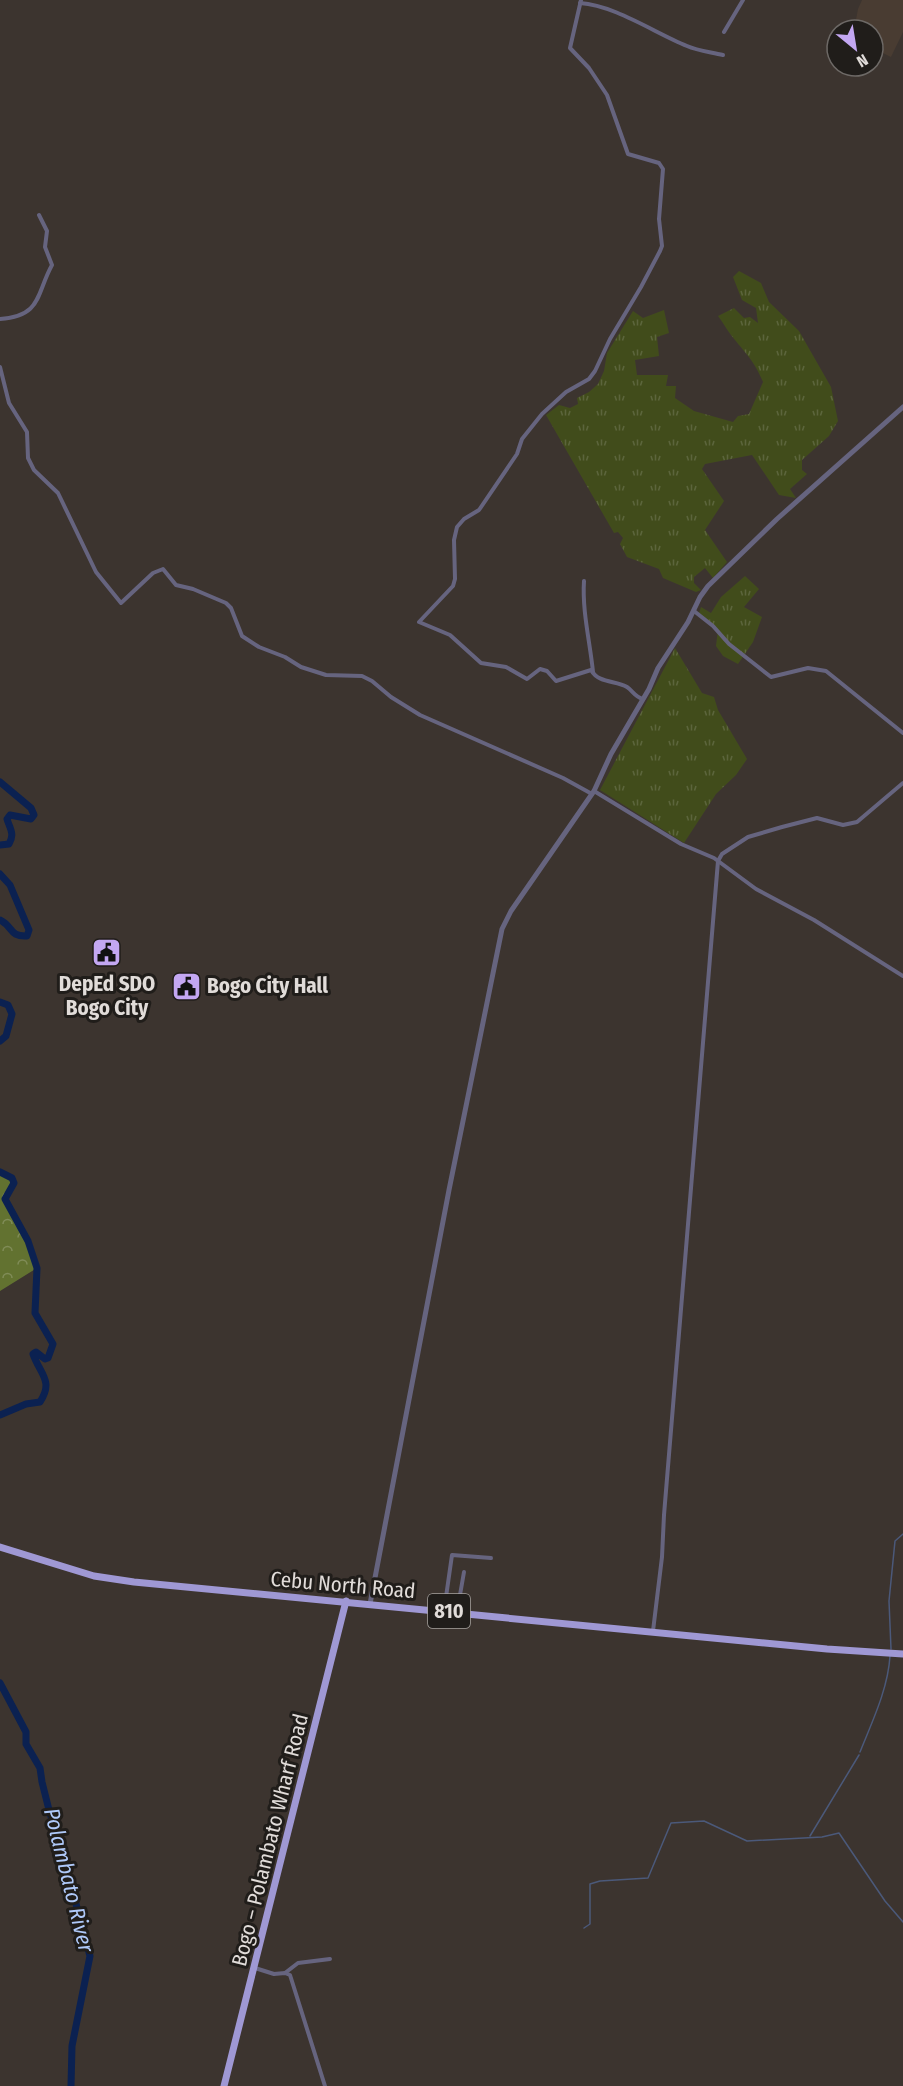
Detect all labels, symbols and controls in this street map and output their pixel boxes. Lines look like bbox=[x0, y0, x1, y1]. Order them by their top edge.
north arrow bbox=[825, 18, 885, 78]
text: N bbox=[853, 50, 871, 71]
public building icon: DepEd SDO Bogo City bbox=[91, 937, 123, 969]
public building icon: Bogo City Hall bbox=[170, 970, 202, 1002]
place label: DepEd SDO Bogo City bbox=[59, 971, 155, 1021]
place label: Bogo City Hall bbox=[207, 973, 328, 999]
street label: Cebu North Road bbox=[270, 1566, 416, 1604]
road number: 810 bbox=[428, 1594, 470, 1628]
street label: Bogo – Polambato Wharf Road bbox=[226, 1711, 314, 1969]
water label: Polambato River bbox=[38, 1805, 100, 1956]

